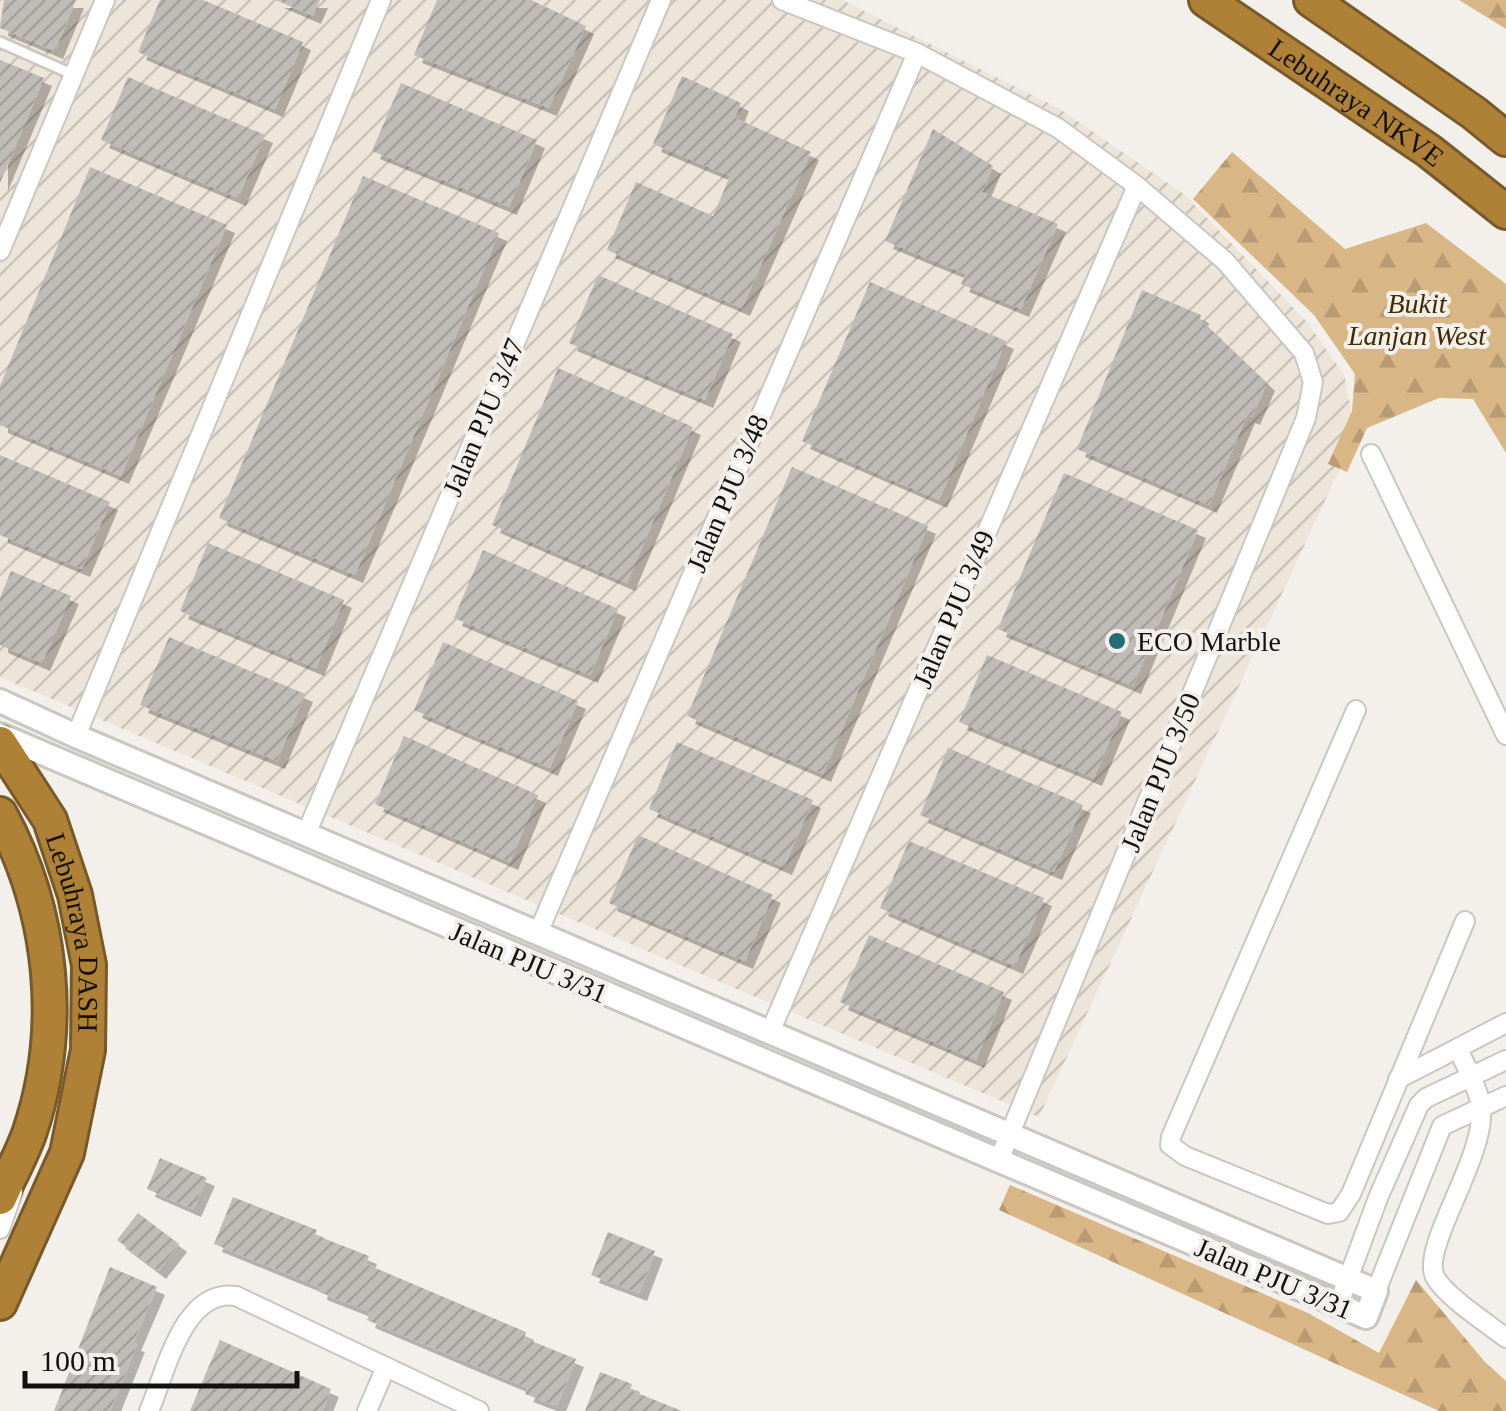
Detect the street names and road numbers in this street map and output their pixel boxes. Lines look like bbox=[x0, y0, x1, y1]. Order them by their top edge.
street label: Lebuhraya NKVE bbox=[1263, 32, 1450, 173]
street label: Jalan PJU 3/47 bbox=[436, 334, 531, 501]
street label: Jalan PJU 3/48 bbox=[680, 410, 775, 577]
street label: Jalan PJU 3/49 bbox=[906, 526, 1001, 693]
street label: Jalan PJU 3/50 bbox=[1115, 688, 1206, 856]
street label: Lebuhraya DASH bbox=[39, 829, 104, 1032]
street label: Jalan PJU 3/31 bbox=[445, 915, 612, 1010]
street label: Jalan PJU 3/31 bbox=[1190, 1231, 1357, 1326]

